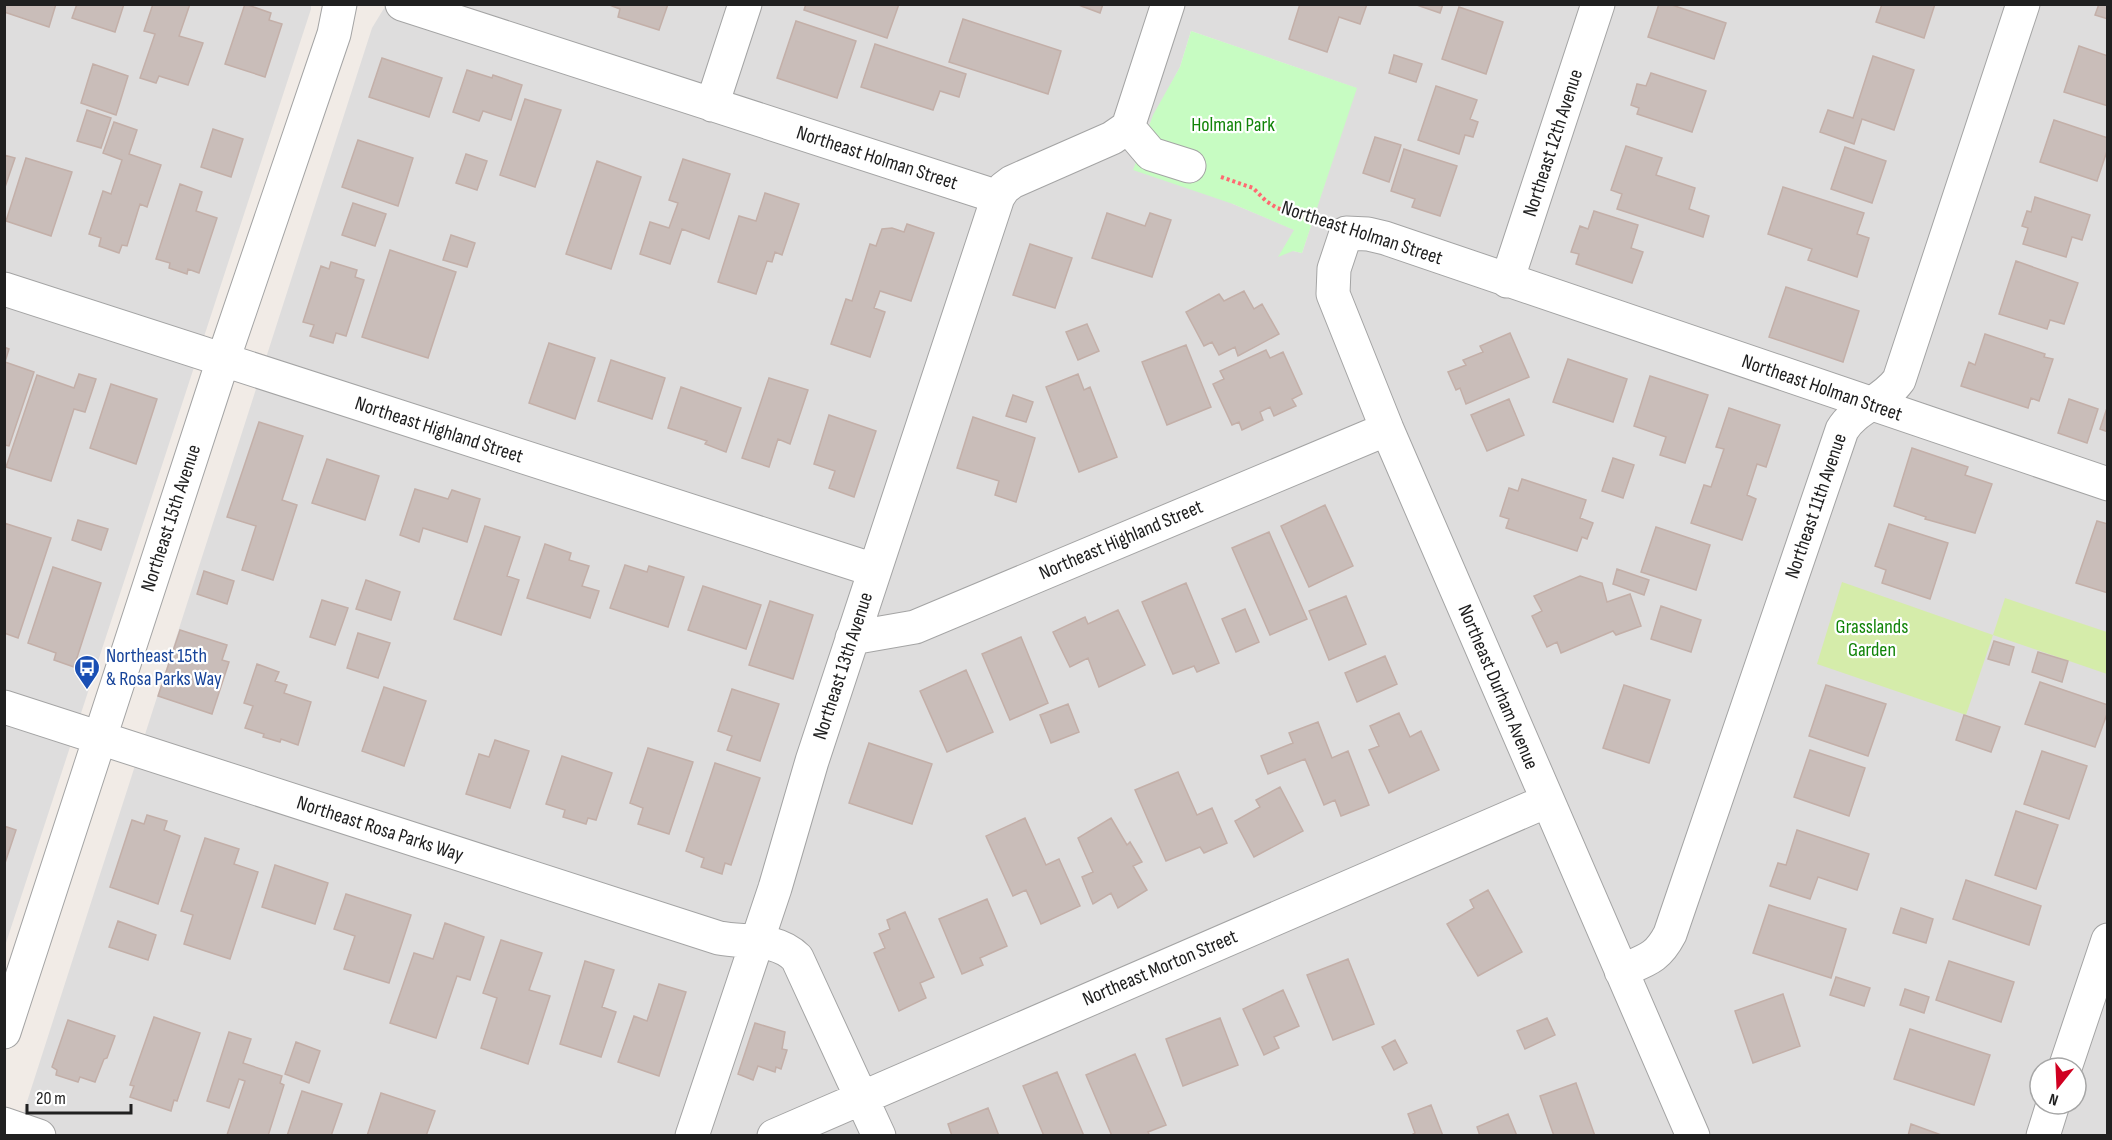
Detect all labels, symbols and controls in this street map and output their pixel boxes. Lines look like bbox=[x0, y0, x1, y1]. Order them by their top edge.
street label: Northeast 12th Avenue bbox=[1518, 66, 1588, 220]
park label: Holman Park bbox=[1191, 113, 1275, 137]
street label: Northeast Holman Street bbox=[793, 121, 961, 195]
street label: Northeast Holman Street bbox=[1278, 196, 1446, 270]
street label: Northeast Holman Street bbox=[1739, 349, 1905, 427]
street label: Northeast Highland Street bbox=[352, 391, 526, 469]
street label: Northeast 11th Avenue bbox=[1780, 430, 1852, 582]
street label: Northeast 15th Avenue bbox=[136, 441, 206, 595]
street label: Northeast Highland Street bbox=[1036, 495, 1206, 585]
street label: Northeast 13th Avenue bbox=[808, 589, 878, 743]
street label: Northeast Durham Avenue bbox=[1452, 601, 1544, 773]
park label: Grasslands Garden bbox=[1836, 615, 1908, 662]
place label: Northeast 15th & Rosa Parks Way bbox=[106, 644, 222, 691]
bus stop icon: Northeast 15th & Rosa Parks Way bbox=[72, 653, 102, 691]
street label: Northeast Rosa Parks Way bbox=[294, 791, 467, 867]
street label: Northeast Morton Street bbox=[1079, 925, 1241, 1011]
north arrow bbox=[2028, 1056, 2088, 1116]
scale bar bbox=[27, 1077, 130, 1115]
text: 20 m bbox=[36, 1088, 66, 1109]
text: N bbox=[2047, 1088, 2061, 1109]

